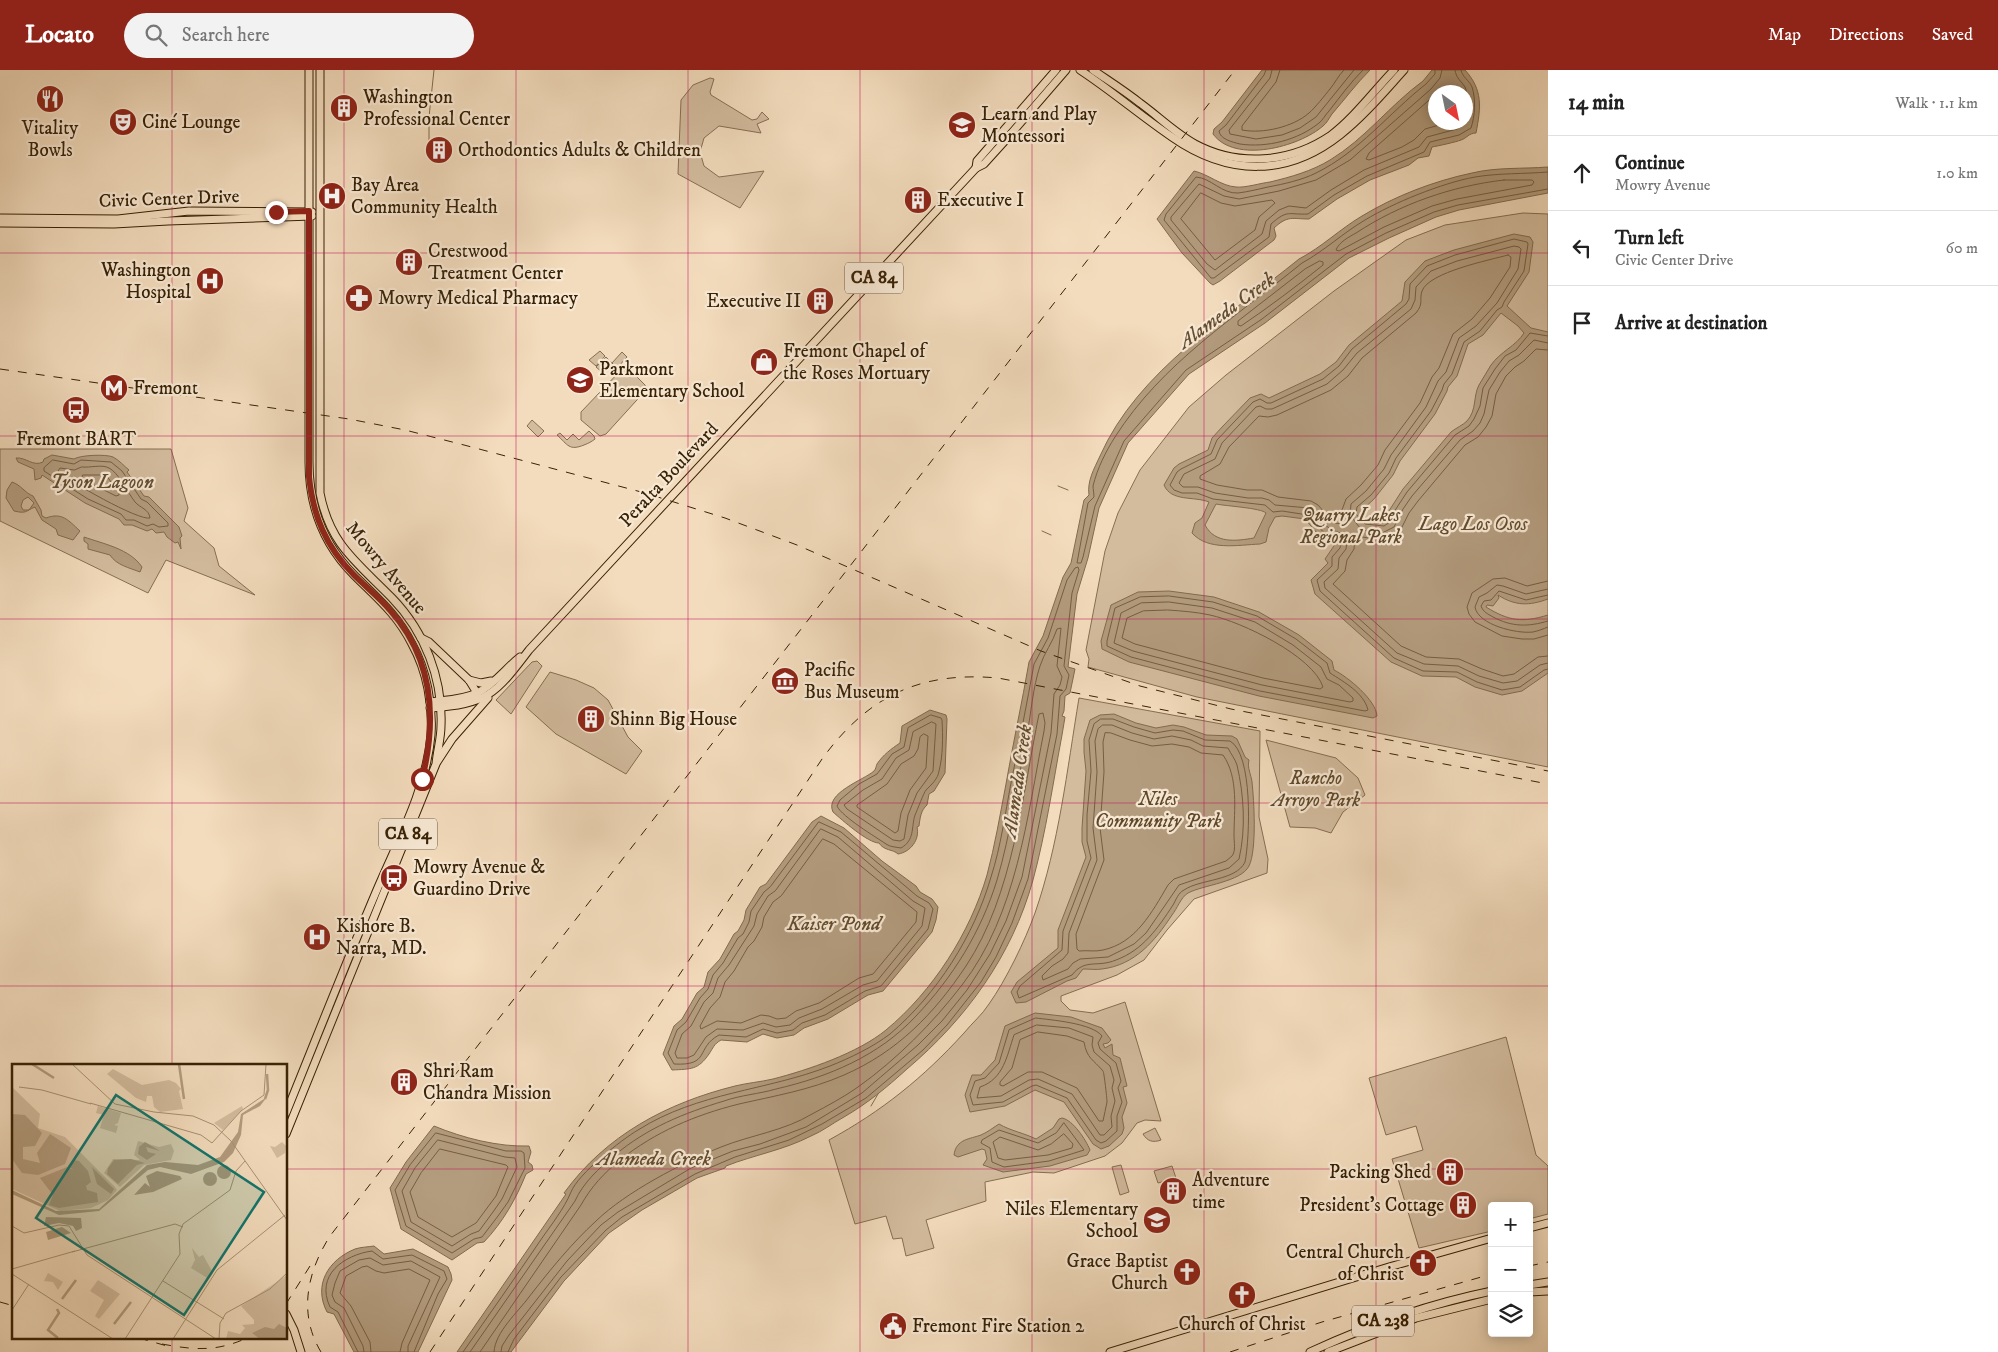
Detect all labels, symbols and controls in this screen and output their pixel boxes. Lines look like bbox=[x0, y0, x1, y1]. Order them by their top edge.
search box bbox=[124, 13, 474, 58]
text: Locato bbox=[25, 20, 94, 50]
icon: search bbox=[142, 21, 170, 49]
text: Search here bbox=[182, 24, 270, 47]
text: Map bbox=[1768, 24, 1801, 46]
text: Directions bbox=[1829, 24, 1904, 46]
text: Saved bbox=[1932, 24, 1973, 46]
restaurant icon: Vitality Bowls bbox=[35, 84, 65, 114]
north arrow bbox=[1428, 85, 1473, 130]
place label: Washington Professional Center bbox=[362, 86, 510, 131]
text: 14 min bbox=[1568, 90, 1624, 116]
building icon: Washington Professional Center bbox=[329, 93, 359, 123]
text: Walk · 1.1 km bbox=[1895, 93, 1978, 113]
place label: Learn and Play Montessori bbox=[981, 103, 1098, 148]
theatre icon: Ciné Lounge bbox=[108, 107, 138, 137]
school or university icon: Learn and Play Montessori bbox=[947, 110, 977, 140]
place label: Ciné Lounge bbox=[142, 111, 241, 134]
place label: Vitality Bowls bbox=[21, 117, 79, 162]
building icon: Orthodontics Adults & Children bbox=[424, 135, 454, 165]
place label: Orthodontics Adults & Children bbox=[458, 139, 701, 162]
text: Continue bbox=[1615, 152, 1685, 175]
icon: ahead bbox=[1568, 159, 1596, 187]
text: 1.0 km bbox=[1936, 163, 1978, 183]
place label: Bay Area Community Health bbox=[351, 174, 498, 219]
text: Mowry Avenue bbox=[1615, 175, 1710, 195]
hospital icon: Bay Area Community Health bbox=[317, 181, 347, 211]
street label: Civic Center Drive bbox=[98, 185, 240, 213]
building icon: Executive I bbox=[903, 185, 933, 215]
place label: Executive I bbox=[937, 189, 1024, 212]
route end bbox=[265, 201, 288, 224]
text: Turn left bbox=[1615, 227, 1684, 250]
icon: left bbox=[1568, 234, 1596, 262]
text: 60 m bbox=[1946, 238, 1978, 258]
place label: Crestwood Treatment Center bbox=[428, 240, 563, 285]
building icon: Crestwood Treatment Center bbox=[394, 247, 424, 277]
text: Civic Center Drive bbox=[1615, 250, 1733, 270]
place label: Washington Hospital bbox=[100, 259, 191, 304]
road number: CA 84 bbox=[845, 262, 903, 294]
hospital icon: Washington Hospital bbox=[195, 266, 225, 296]
water label: Alameda Creek bbox=[1172, 267, 1281, 356]
pharmacy icon: Mowry Medical Pharmacy bbox=[344, 283, 374, 313]
building icon: Executive II bbox=[805, 286, 835, 316]
place label: Mowry Medical Pharmacy bbox=[378, 287, 579, 310]
place label: Executive II bbox=[706, 290, 801, 313]
icon: arrive bbox=[1568, 309, 1596, 337]
text: Arrive at destination bbox=[1615, 312, 1767, 335]
place label: Fremont Chapel of the Roses Mortuary bbox=[783, 340, 931, 385]
shop icon: Fremont Chapel of the Roses Mortuary bbox=[749, 347, 779, 377]
place label: Parkmont Elementary School bbox=[599, 358, 745, 403]
school or university icon: Parkmont Elementary School bbox=[565, 365, 595, 395]
metro station icon: Fremont bbox=[99, 373, 129, 403]
place label: Fremont bbox=[133, 377, 198, 400]
bus stop icon: Fremont BART bbox=[61, 395, 91, 425]
street label: Peralta Boulevard bbox=[615, 418, 724, 532]
place label: Fremont BART bbox=[16, 428, 137, 451]
water label: Tyson Lagoon bbox=[50, 470, 154, 495]
park label: Quarry Lakes Regional Park bbox=[1299, 504, 1402, 549]
water label: Lago Los Osos bbox=[1418, 512, 1528, 537]
street label: Mowry Avenue bbox=[341, 517, 431, 619]
place label: Pacific Bus Museum bbox=[804, 659, 900, 704]
museum icon: Pacific Bus Museum bbox=[770, 666, 800, 696]
building icon: Shinn Big House bbox=[576, 704, 606, 734]
place label: Shinn Big House bbox=[610, 708, 737, 731]
water label: Alameda Creek bbox=[997, 722, 1038, 841]
park label: Rancho Arroyo Park bbox=[1270, 767, 1360, 812]
route start bbox=[411, 768, 434, 791]
park label: Niles Community Park bbox=[1095, 788, 1221, 833]
road number: CA 84 bbox=[379, 819, 437, 850]
place label: Mowry Avenue & Guardino Drive bbox=[413, 856, 545, 901]
bus stop icon: Mowry Avenue & Guardino Drive bbox=[379, 863, 409, 893]
water label: Kaiser Pond bbox=[786, 912, 884, 937]
place label: Kishore B. Narra, MD. bbox=[336, 915, 427, 960]
hospital icon: Kishore B. Narra, MD. bbox=[302, 922, 332, 952]
place label: Shri Ram Chandra Mission bbox=[423, 1060, 551, 1105]
inset map bbox=[12, 1064, 288, 1340]
building icon: Shri Ram Chandra Mission bbox=[389, 1067, 419, 1097]
water label: Alameda Creek bbox=[595, 1147, 712, 1172]
building icon: Packing Shed bbox=[1435, 1157, 1465, 1187]
place label: Packing Shed bbox=[1329, 1161, 1432, 1184]
place label: Adventure time bbox=[1192, 1169, 1270, 1214]
building icon: Adventure time bbox=[1158, 1176, 1188, 1206]
building icon: President's Cottage bbox=[1448, 1190, 1478, 1220]
place label: President's Cottage bbox=[1299, 1194, 1444, 1217]
place label: Niles Elementary School bbox=[1005, 1198, 1139, 1243]
map controls bbox=[1488, 1202, 1533, 1337]
button: + bbox=[1488, 1202, 1533, 1247]
school or university icon: Niles Elementary School bbox=[1142, 1205, 1172, 1235]
place label: Central Church of Christ bbox=[1286, 1241, 1404, 1286]
button: − bbox=[1488, 1247, 1533, 1292]
church icon: Central Church of Christ bbox=[1408, 1248, 1438, 1278]
place label: Grace Baptist Church bbox=[1066, 1250, 1168, 1295]
church icon: Grace Baptist Church bbox=[1172, 1257, 1202, 1287]
church icon: Church of Christ bbox=[1227, 1280, 1257, 1310]
button: layers bbox=[1488, 1292, 1533, 1337]
road number: CA 238 bbox=[1352, 1306, 1414, 1336]
public building icon: Fremont Fire Station 2 bbox=[878, 1311, 908, 1341]
place label: Church of Christ bbox=[1178, 1313, 1306, 1336]
place label: Fremont Fire Station 2 bbox=[912, 1315, 1085, 1338]

